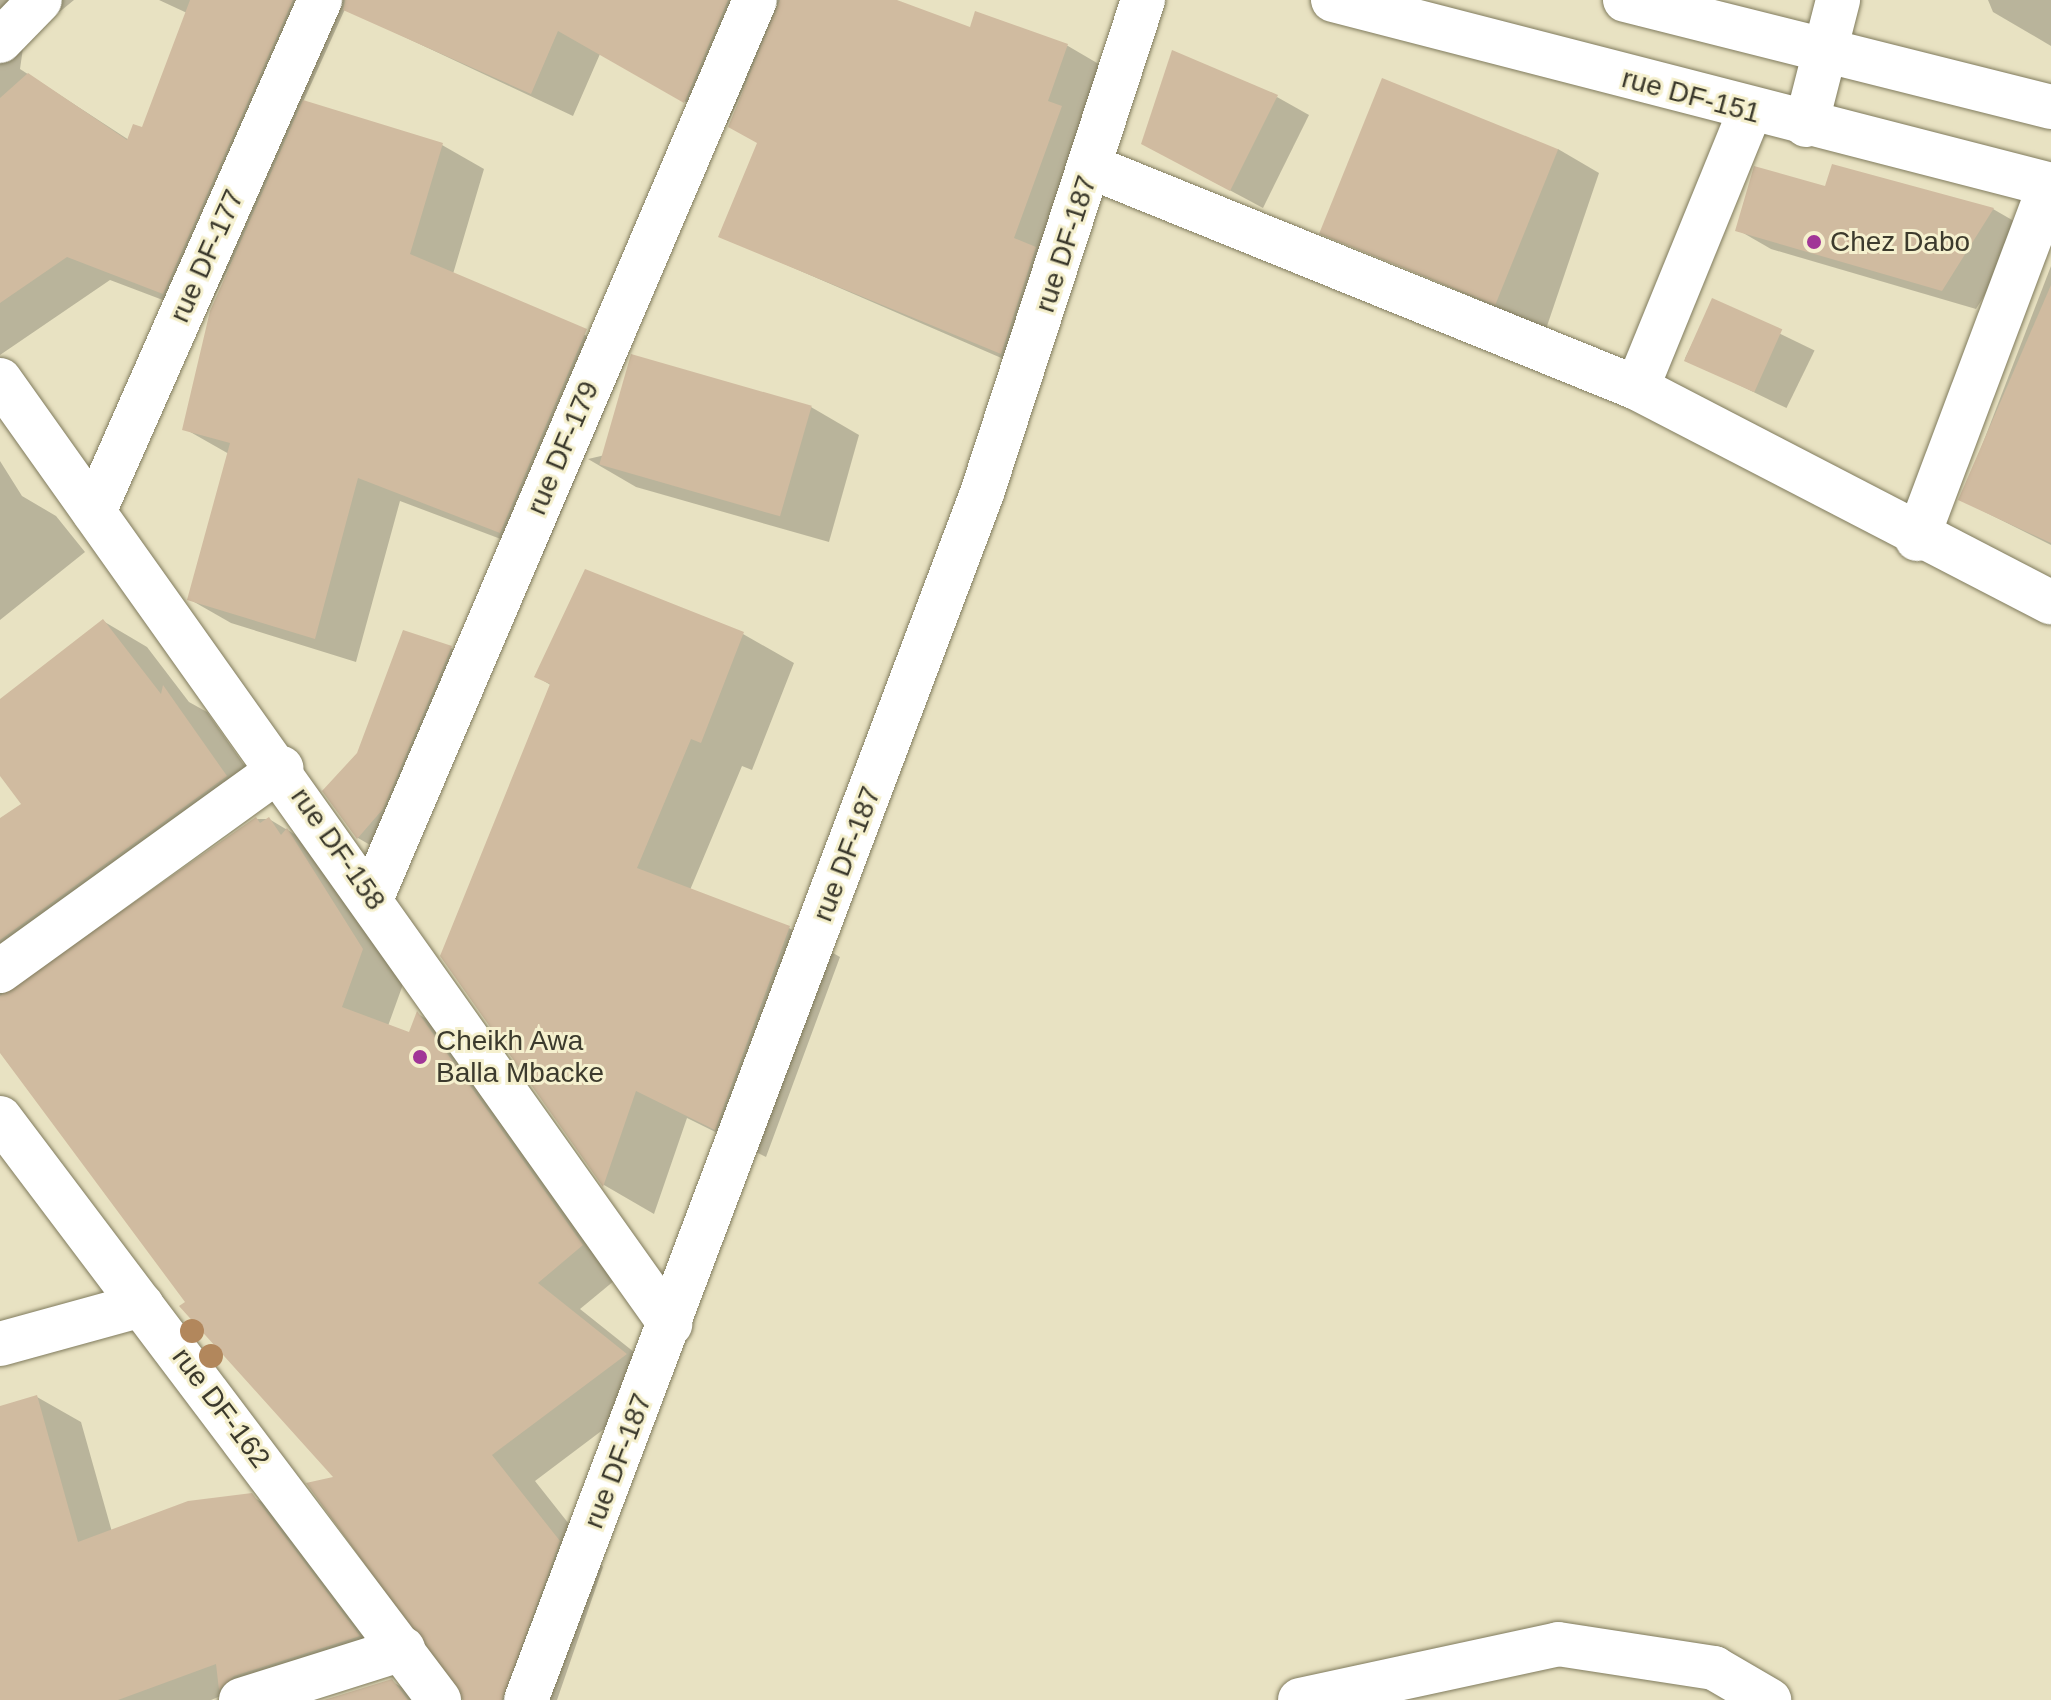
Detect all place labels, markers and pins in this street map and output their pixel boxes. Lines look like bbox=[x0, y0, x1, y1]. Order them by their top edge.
place label: Chez Dabo bbox=[1830, 225, 1970, 259]
marker: Chez Dabo bbox=[1805, 233, 1823, 251]
place label: Cheikh Awa Balla Mbacke bbox=[436, 1024, 604, 1090]
marker: Cheikh Awa Balla Mbacke bbox=[411, 1048, 429, 1066]

